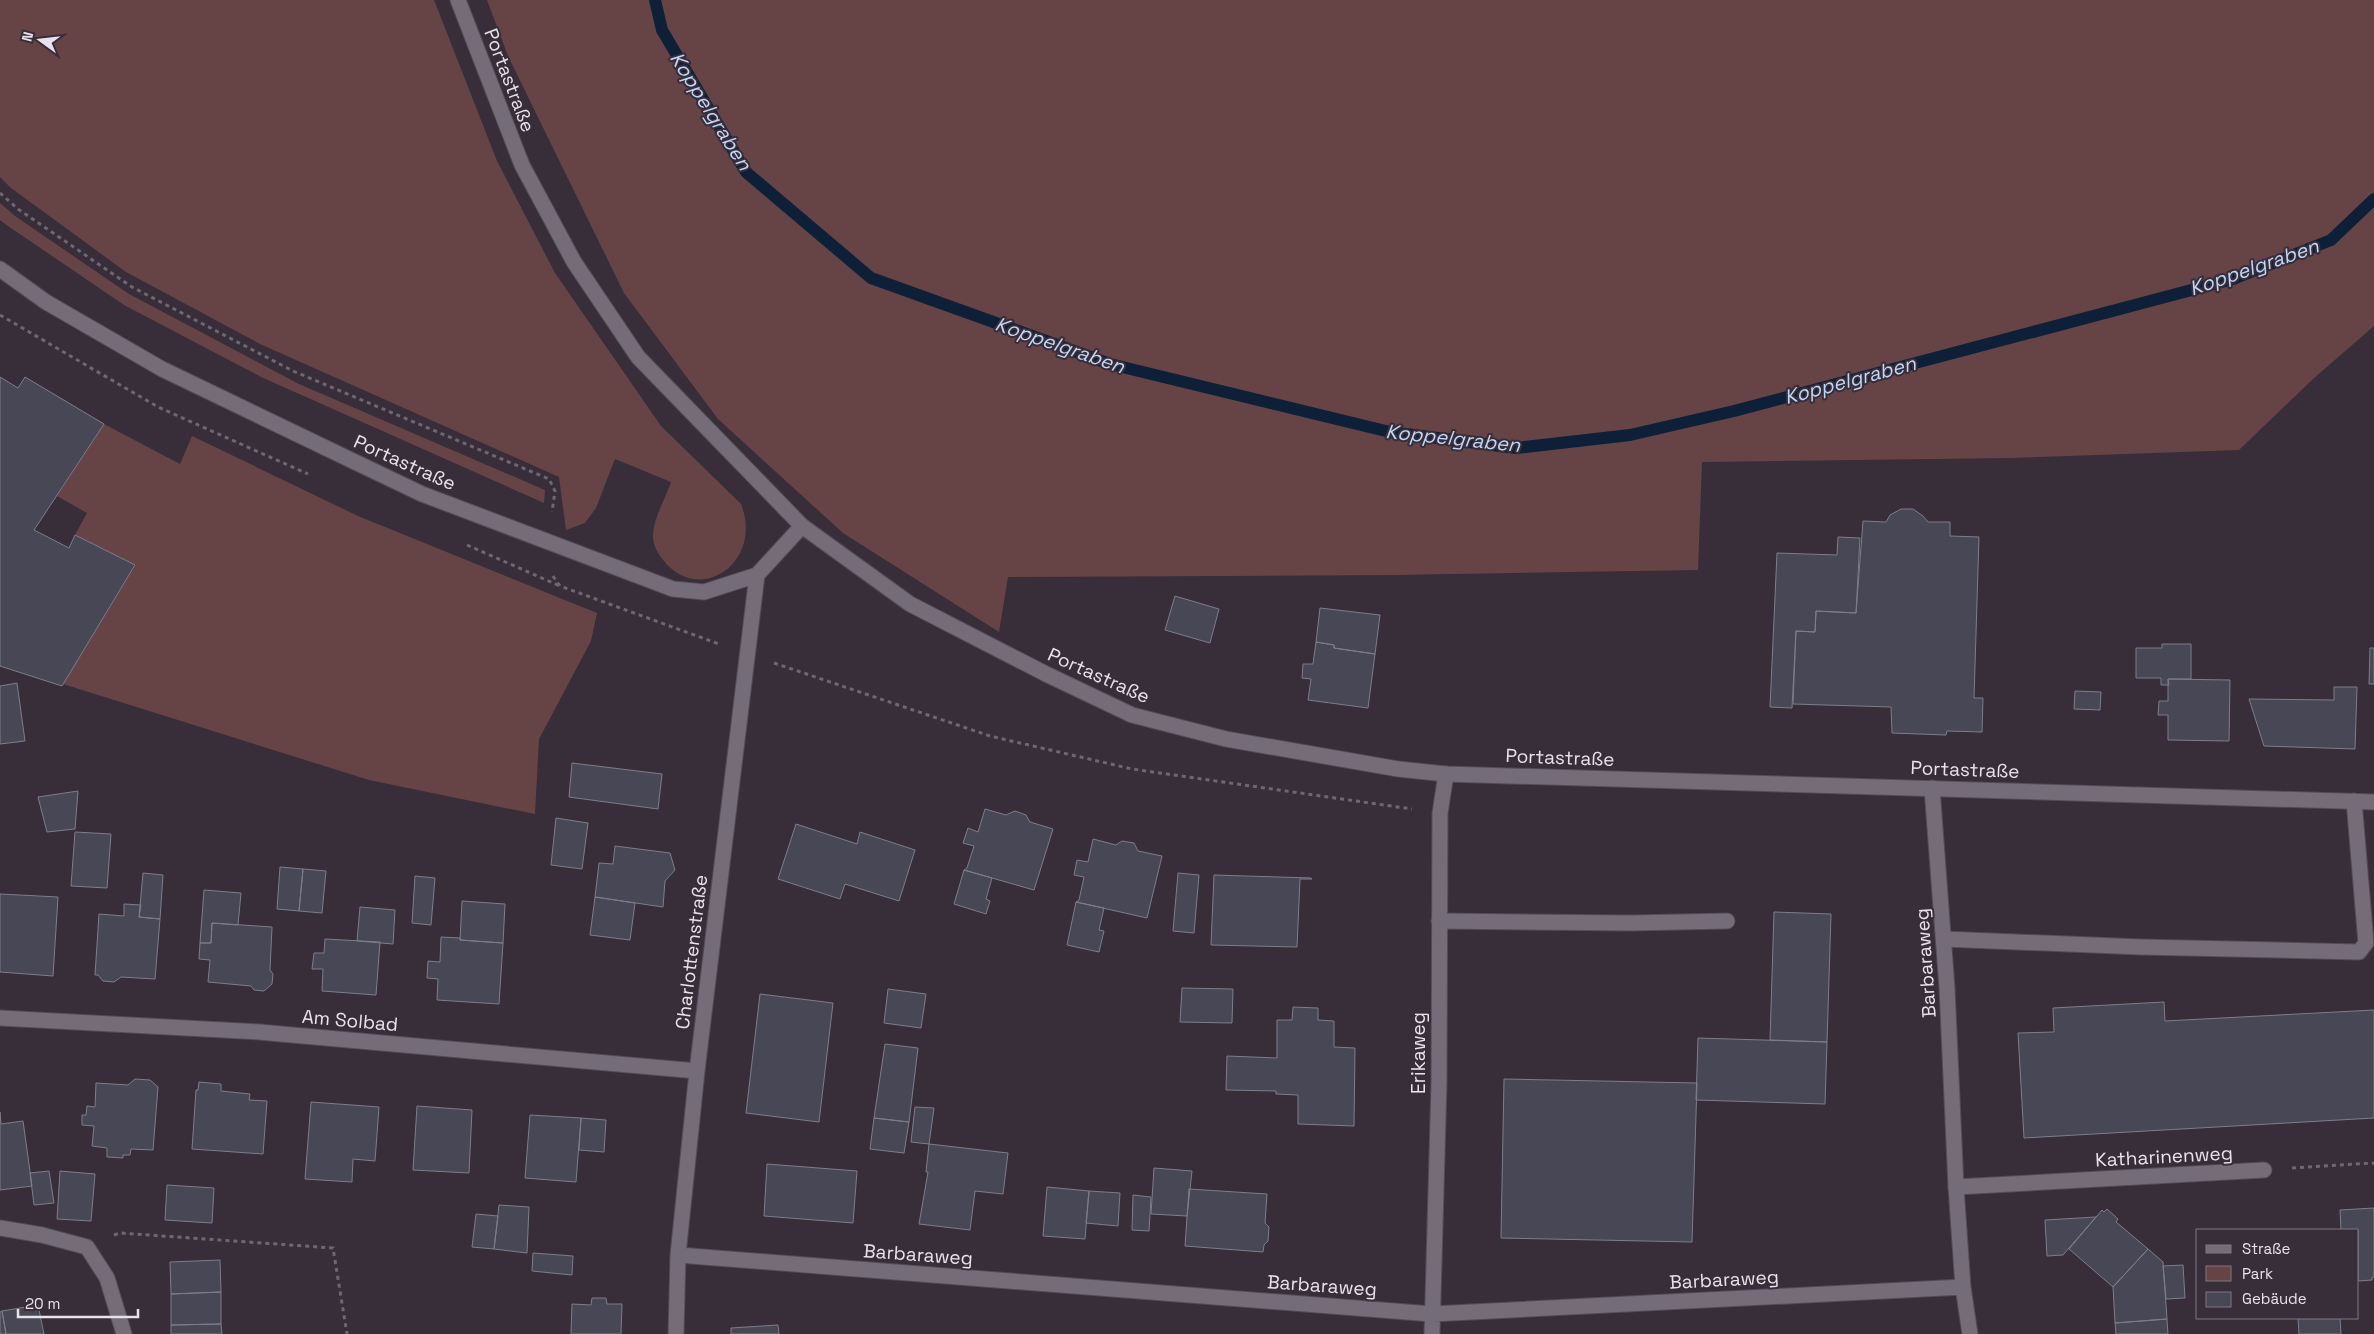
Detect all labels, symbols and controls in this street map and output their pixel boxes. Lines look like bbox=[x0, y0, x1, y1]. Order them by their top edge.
north arrow bbox=[15, 15, 65, 65]
street label: Portastraße bbox=[478, 25, 541, 136]
text: N bbox=[18, 30, 37, 44]
water label: Koppelgraben bbox=[664, 47, 758, 176]
water label: Koppelgraben bbox=[2186, 232, 2323, 301]
water label: Koppelgraben bbox=[992, 311, 1129, 380]
water label: Koppelgraben bbox=[1781, 350, 1919, 410]
water label: Koppelgraben bbox=[1384, 418, 1522, 458]
street label: Portastraße bbox=[350, 429, 460, 496]
street label: Portastraße bbox=[1044, 642, 1154, 709]
street label: Portastraße bbox=[1505, 743, 1615, 772]
street label: Portastraße bbox=[1910, 755, 2020, 784]
street label: Charlottenstraße bbox=[670, 873, 713, 1031]
street label: Barbaraweg bbox=[1909, 907, 1942, 1019]
street label: Am Solbad bbox=[301, 1004, 399, 1037]
street label: Erikaweg bbox=[1406, 1012, 1431, 1094]
street label: Katharinenweg bbox=[2094, 1140, 2234, 1173]
legend bbox=[2196, 1229, 2359, 1319]
street label: Barbaraweg bbox=[862, 1238, 974, 1271]
text: Straße bbox=[2242, 1239, 2291, 1258]
street label: Barbaraweg bbox=[1669, 1264, 1780, 1295]
text: Park bbox=[2242, 1264, 2273, 1283]
street label: Barbaraweg bbox=[1266, 1269, 1378, 1302]
scale bar bbox=[18, 1286, 138, 1318]
text: Gebäude bbox=[2242, 1289, 2307, 1308]
text: 20 m bbox=[25, 1294, 60, 1313]

